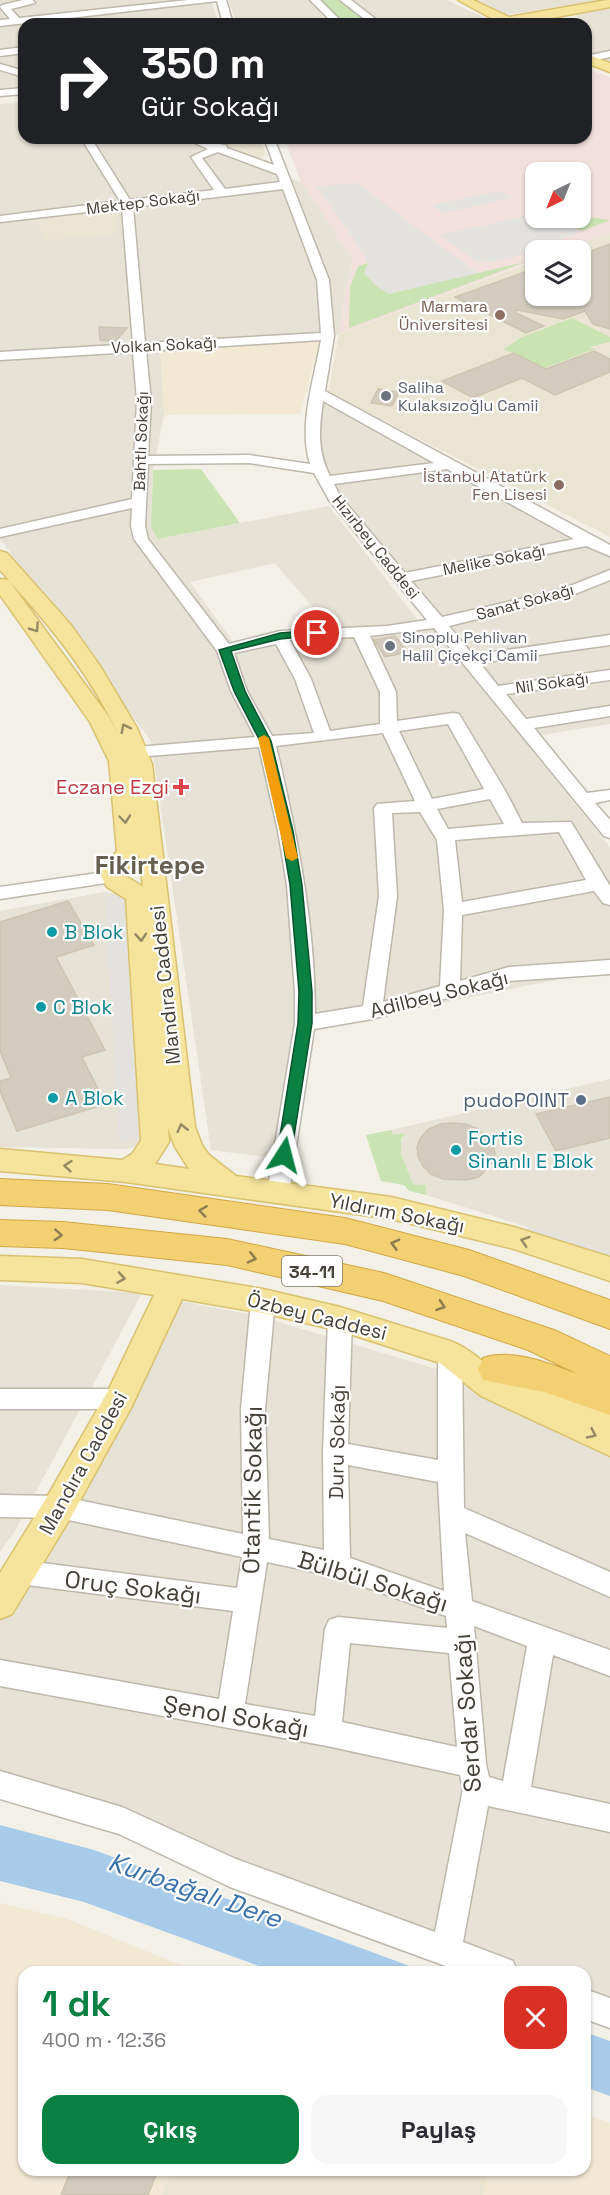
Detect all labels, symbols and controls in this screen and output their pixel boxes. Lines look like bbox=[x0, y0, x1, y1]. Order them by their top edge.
text: 350 m bbox=[141, 37, 266, 90]
icon: right bbox=[42, 42, 120, 120]
text: Gür Sokağı bbox=[141, 89, 279, 124]
north arrow bbox=[525, 162, 591, 228]
map controls bbox=[525, 162, 591, 306]
street label: Mektep Sokağı bbox=[85, 185, 201, 219]
button: layers bbox=[525, 240, 591, 306]
place label: Marmara Üniversitesi bbox=[399, 296, 488, 335]
marker: Marmara Üniversitesi bbox=[493, 308, 507, 322]
street label: Volkan Sokağı bbox=[111, 332, 217, 358]
place label: Saliha Kulaksızoğlu Camii bbox=[398, 377, 538, 416]
marker: Saliha Kulaksızoğlu Camii bbox=[379, 389, 393, 403]
street label: Bahtlı Sokağı bbox=[129, 391, 153, 491]
place label: İstanbul Atatürk Fen Lisesi bbox=[423, 466, 547, 505]
marker: İstanbul Atatürk Fen Lisesi bbox=[552, 478, 566, 492]
street label: Hızırbey Caddesi bbox=[328, 491, 424, 603]
street label: Melike Sokağı bbox=[441, 540, 547, 580]
street label: Sanat Sokağı bbox=[474, 579, 576, 625]
pin bbox=[291, 607, 342, 658]
icon: arrive bbox=[300, 616, 333, 649]
one-way arrow bbox=[28, 621, 39, 632]
place label: Sinoplu Pehlivan Halil Çiçekçi Camii bbox=[402, 627, 538, 666]
marker: Sinoplu Pehlivan Halil Çiçekçi Camii bbox=[383, 639, 397, 653]
street label: Nil Sokağı bbox=[514, 667, 590, 699]
one-way arrow bbox=[121, 723, 133, 734]
place label: Eczane Ezgi bbox=[56, 774, 169, 800]
marker: Eczane Ezgi bbox=[174, 780, 188, 794]
one-way arrow bbox=[118, 814, 131, 823]
district label: Fikirtepe bbox=[95, 848, 205, 882]
street label: Mandıra Caddesi bbox=[144, 904, 186, 1066]
place label: B Blok bbox=[64, 919, 124, 945]
marker: B Blok bbox=[45, 925, 59, 939]
one-way arrow bbox=[134, 933, 147, 942]
street label: Adilbey Sokağı bbox=[367, 964, 511, 1024]
place label: C Blok bbox=[53, 994, 112, 1020]
marker: C Blok bbox=[34, 1000, 48, 1014]
place label: A Blok bbox=[65, 1085, 124, 1111]
place label: pudoPOINT bbox=[463, 1087, 569, 1113]
marker: A Blok bbox=[46, 1091, 60, 1105]
marker: pudoPOINT bbox=[574, 1093, 588, 1107]
one-way arrow bbox=[176, 1123, 189, 1133]
position arrow bbox=[252, 1123, 316, 1187]
place label: Fortis Sinanlı E Blok bbox=[468, 1125, 594, 1174]
marker: Fortis Sinanlı E Blok bbox=[449, 1143, 463, 1157]
one-way arrow bbox=[63, 1160, 72, 1173]
street label: Yıldırım Sokağı bbox=[327, 1187, 467, 1239]
one-way arrow bbox=[199, 1205, 208, 1217]
one-way arrow bbox=[54, 1229, 63, 1242]
one-way arrow bbox=[520, 1236, 531, 1249]
one-way arrow bbox=[390, 1239, 401, 1251]
one-way arrow bbox=[247, 1250, 257, 1263]
road number: 34-11 bbox=[282, 1256, 342, 1286]
one-way arrow bbox=[116, 1271, 126, 1283]
street label: Özbey Caddesi bbox=[244, 1286, 390, 1346]
one-way arrow bbox=[435, 1299, 445, 1312]
street label: Duru Sokağı bbox=[323, 1385, 351, 1499]
street label: Mandıra Caddesi bbox=[33, 1387, 133, 1539]
street label: Otantik Sokağı bbox=[235, 1406, 269, 1574]
one-way arrow bbox=[586, 1426, 597, 1438]
street label: Bülbül Sokağı bbox=[294, 1543, 452, 1619]
street label: Oruç Sokağı bbox=[63, 1563, 203, 1611]
street label: Serdar Sokağı bbox=[446, 1633, 488, 1793]
street label: Şenol Sokağı bbox=[161, 1688, 311, 1744]
water label: Kurbağalı Dere bbox=[104, 1844, 288, 1936]
text: 1 dk bbox=[42, 1981, 111, 2027]
button: close bbox=[504, 1986, 567, 2049]
text: 400 m · 12:36 bbox=[42, 2027, 166, 2053]
button: Çıkış bbox=[42, 2095, 299, 2164]
button: Paylaş bbox=[311, 2095, 567, 2164]

